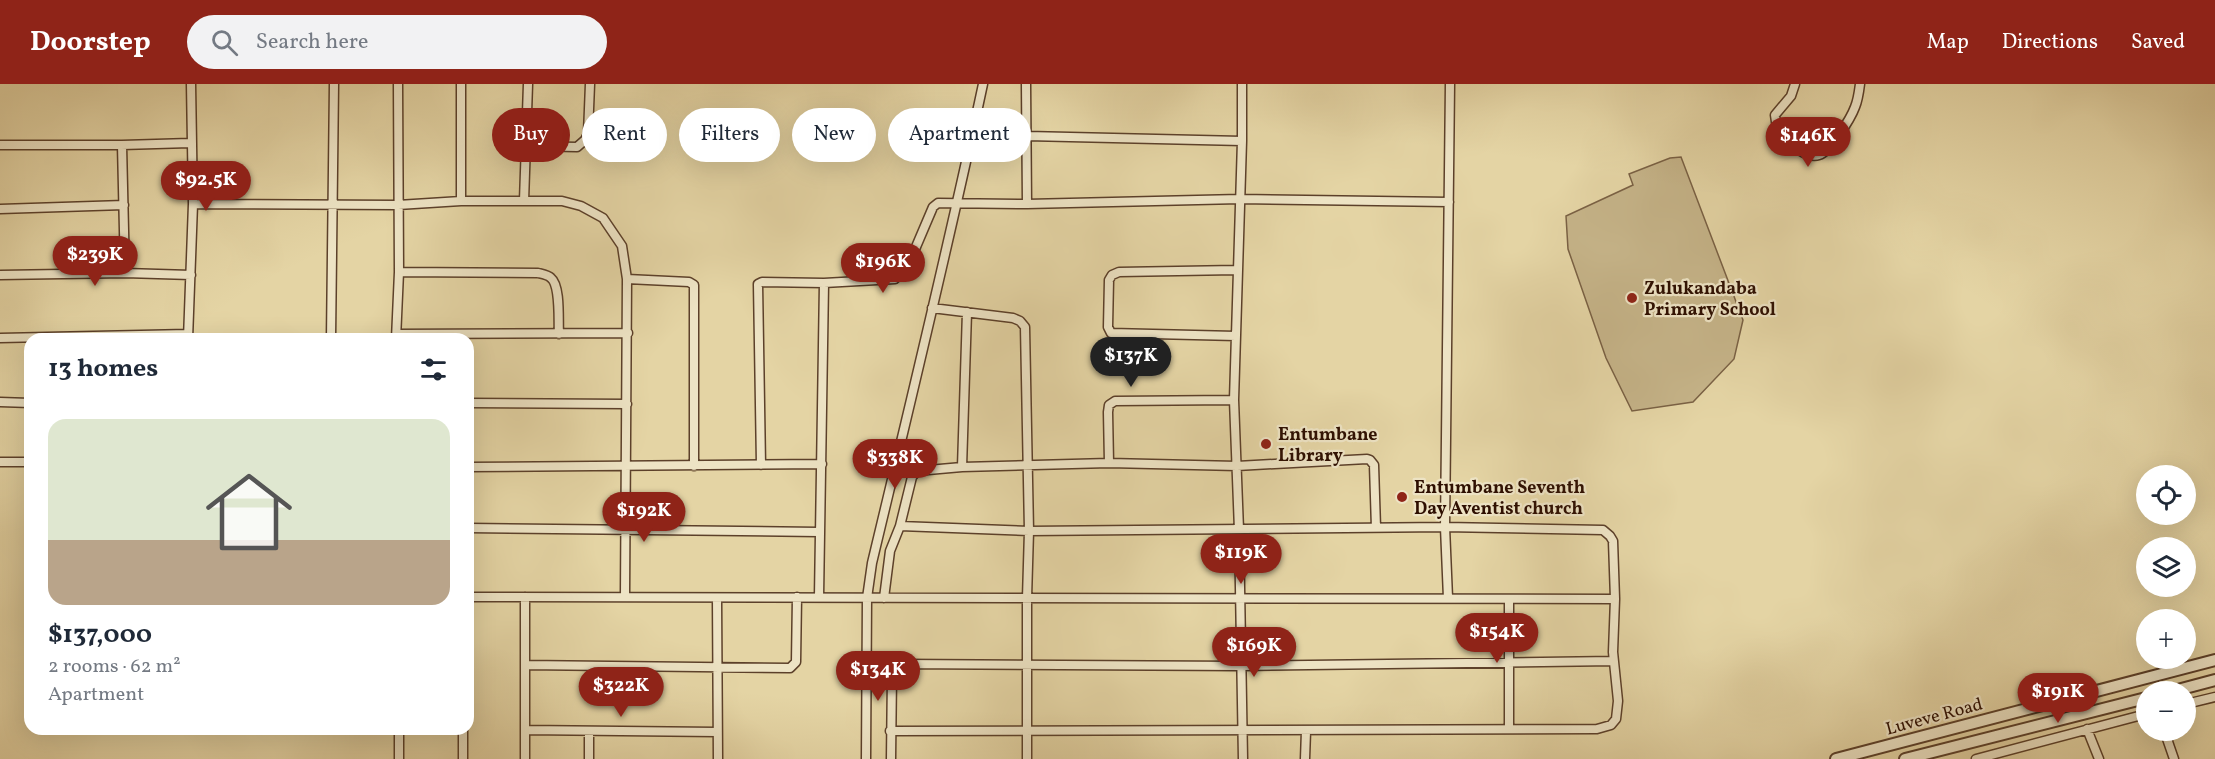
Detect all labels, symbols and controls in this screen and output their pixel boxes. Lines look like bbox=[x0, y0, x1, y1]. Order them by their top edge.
search box bbox=[187, 15, 607, 69]
text: Doorstep bbox=[30, 23, 151, 62]
icon: search bbox=[208, 26, 241, 59]
text: Search here bbox=[256, 27, 369, 58]
text: Map bbox=[1927, 28, 1969, 57]
text: Directions bbox=[2002, 28, 2098, 57]
text: Saved bbox=[2131, 28, 2185, 57]
chip: Buy bbox=[492, 108, 570, 162]
chip: Rent bbox=[582, 108, 667, 162]
chip: Filters bbox=[679, 108, 780, 162]
chip: New bbox=[792, 108, 876, 162]
chip: Apartment bbox=[888, 108, 1031, 162]
pin: $146K bbox=[1766, 117, 1850, 168]
text: $146K bbox=[1780, 122, 1836, 150]
pin: $92.5K bbox=[157, 161, 255, 212]
text: $92.5K bbox=[175, 166, 237, 194]
pin: $239K bbox=[53, 236, 137, 287]
text: $239K bbox=[67, 241, 123, 269]
pin: $196K bbox=[841, 243, 925, 294]
text: $196K bbox=[855, 248, 911, 276]
place label: Zulukandaba Primary School bbox=[1644, 277, 1776, 323]
marker: Zulukandaba Primary School bbox=[1625, 291, 1639, 305]
pin: $137K bbox=[1089, 337, 1173, 388]
text: $137K bbox=[1104, 342, 1158, 370]
text: 13 homes bbox=[48, 351, 158, 387]
icon: filters bbox=[417, 353, 450, 386]
place label: Entumbane Library bbox=[1278, 423, 1378, 469]
marker: Entumbane Library bbox=[1259, 437, 1273, 451]
pin: $338K bbox=[853, 439, 937, 490]
text: $338K bbox=[867, 444, 923, 472]
icon: home bbox=[195, 458, 303, 566]
map controls bbox=[2136, 465, 2196, 741]
button: locate bbox=[2136, 465, 2196, 525]
place label: Entumbane Seventh Day Aventist church bbox=[1414, 476, 1586, 522]
marker: Entumbane Seventh Day Aventist church bbox=[1395, 490, 1409, 504]
pin: $192K bbox=[602, 492, 686, 543]
text: $192K bbox=[616, 497, 672, 525]
pin: $119K bbox=[1199, 534, 1283, 585]
button: layers bbox=[2136, 537, 2196, 597]
text: $119K bbox=[1215, 539, 1267, 567]
button: + bbox=[2136, 609, 2196, 669]
pin: $154K bbox=[1455, 613, 1539, 664]
text: $137,000 bbox=[48, 617, 152, 653]
text: $154K bbox=[1469, 618, 1525, 646]
pin: $169K bbox=[1212, 627, 1296, 678]
text: $169K bbox=[1226, 632, 1282, 660]
pin: $134K bbox=[836, 651, 920, 702]
text: 2 rooms · 62 m² bbox=[48, 653, 181, 681]
text: $134K bbox=[850, 656, 906, 684]
pin: $322K bbox=[579, 667, 663, 718]
text: $322K bbox=[593, 672, 649, 700]
pin: $191K bbox=[2016, 673, 2100, 724]
text: $191K bbox=[2032, 678, 2084, 706]
text: Apartment bbox=[48, 681, 144, 709]
button: − bbox=[2136, 681, 2196, 741]
street label: Luveve Road bbox=[1883, 693, 1986, 742]

